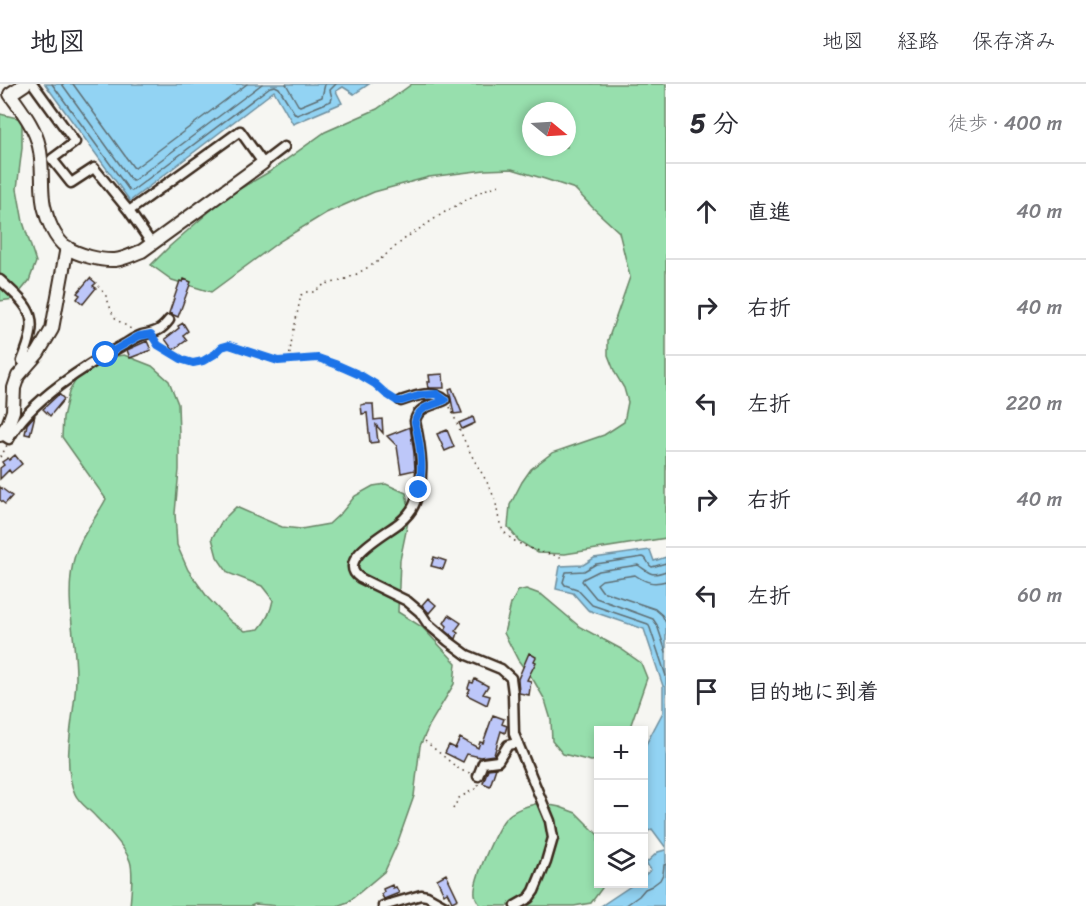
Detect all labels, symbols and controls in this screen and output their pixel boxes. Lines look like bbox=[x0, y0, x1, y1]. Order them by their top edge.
text: 地図 bbox=[30, 17, 86, 66]
text: 地図 bbox=[822, 22, 864, 60]
text: 経路 bbox=[897, 22, 939, 60]
text: 保存済み bbox=[972, 22, 1056, 60]
text: 5 分 bbox=[690, 100, 739, 146]
north arrow bbox=[522, 102, 576, 156]
text: 徒歩 · 400 m bbox=[948, 106, 1062, 141]
text: 直進 bbox=[747, 192, 791, 231]
text: 40 m bbox=[1016, 194, 1062, 229]
icon: ahead bbox=[690, 195, 723, 228]
text: 右折 bbox=[747, 288, 791, 327]
text: 40 m bbox=[1016, 290, 1062, 325]
icon: right bbox=[690, 291, 723, 324]
route start bbox=[92, 341, 118, 367]
text: 左折 bbox=[747, 384, 791, 423]
text: 220 m bbox=[1006, 386, 1062, 421]
icon: left bbox=[690, 387, 723, 420]
route end bbox=[405, 476, 431, 502]
text: 右折 bbox=[747, 480, 791, 519]
text: 40 m bbox=[1016, 482, 1062, 517]
icon: right bbox=[690, 483, 723, 516]
text: 左折 bbox=[747, 576, 791, 615]
text: 60 m bbox=[1017, 578, 1062, 613]
icon: left bbox=[690, 579, 723, 612]
text: 目的地に到着 bbox=[747, 672, 879, 711]
icon: arrive bbox=[690, 675, 723, 708]
map controls bbox=[594, 726, 648, 888]
button: + bbox=[594, 726, 648, 780]
button: − bbox=[594, 780, 648, 834]
button: layers bbox=[594, 834, 648, 888]

